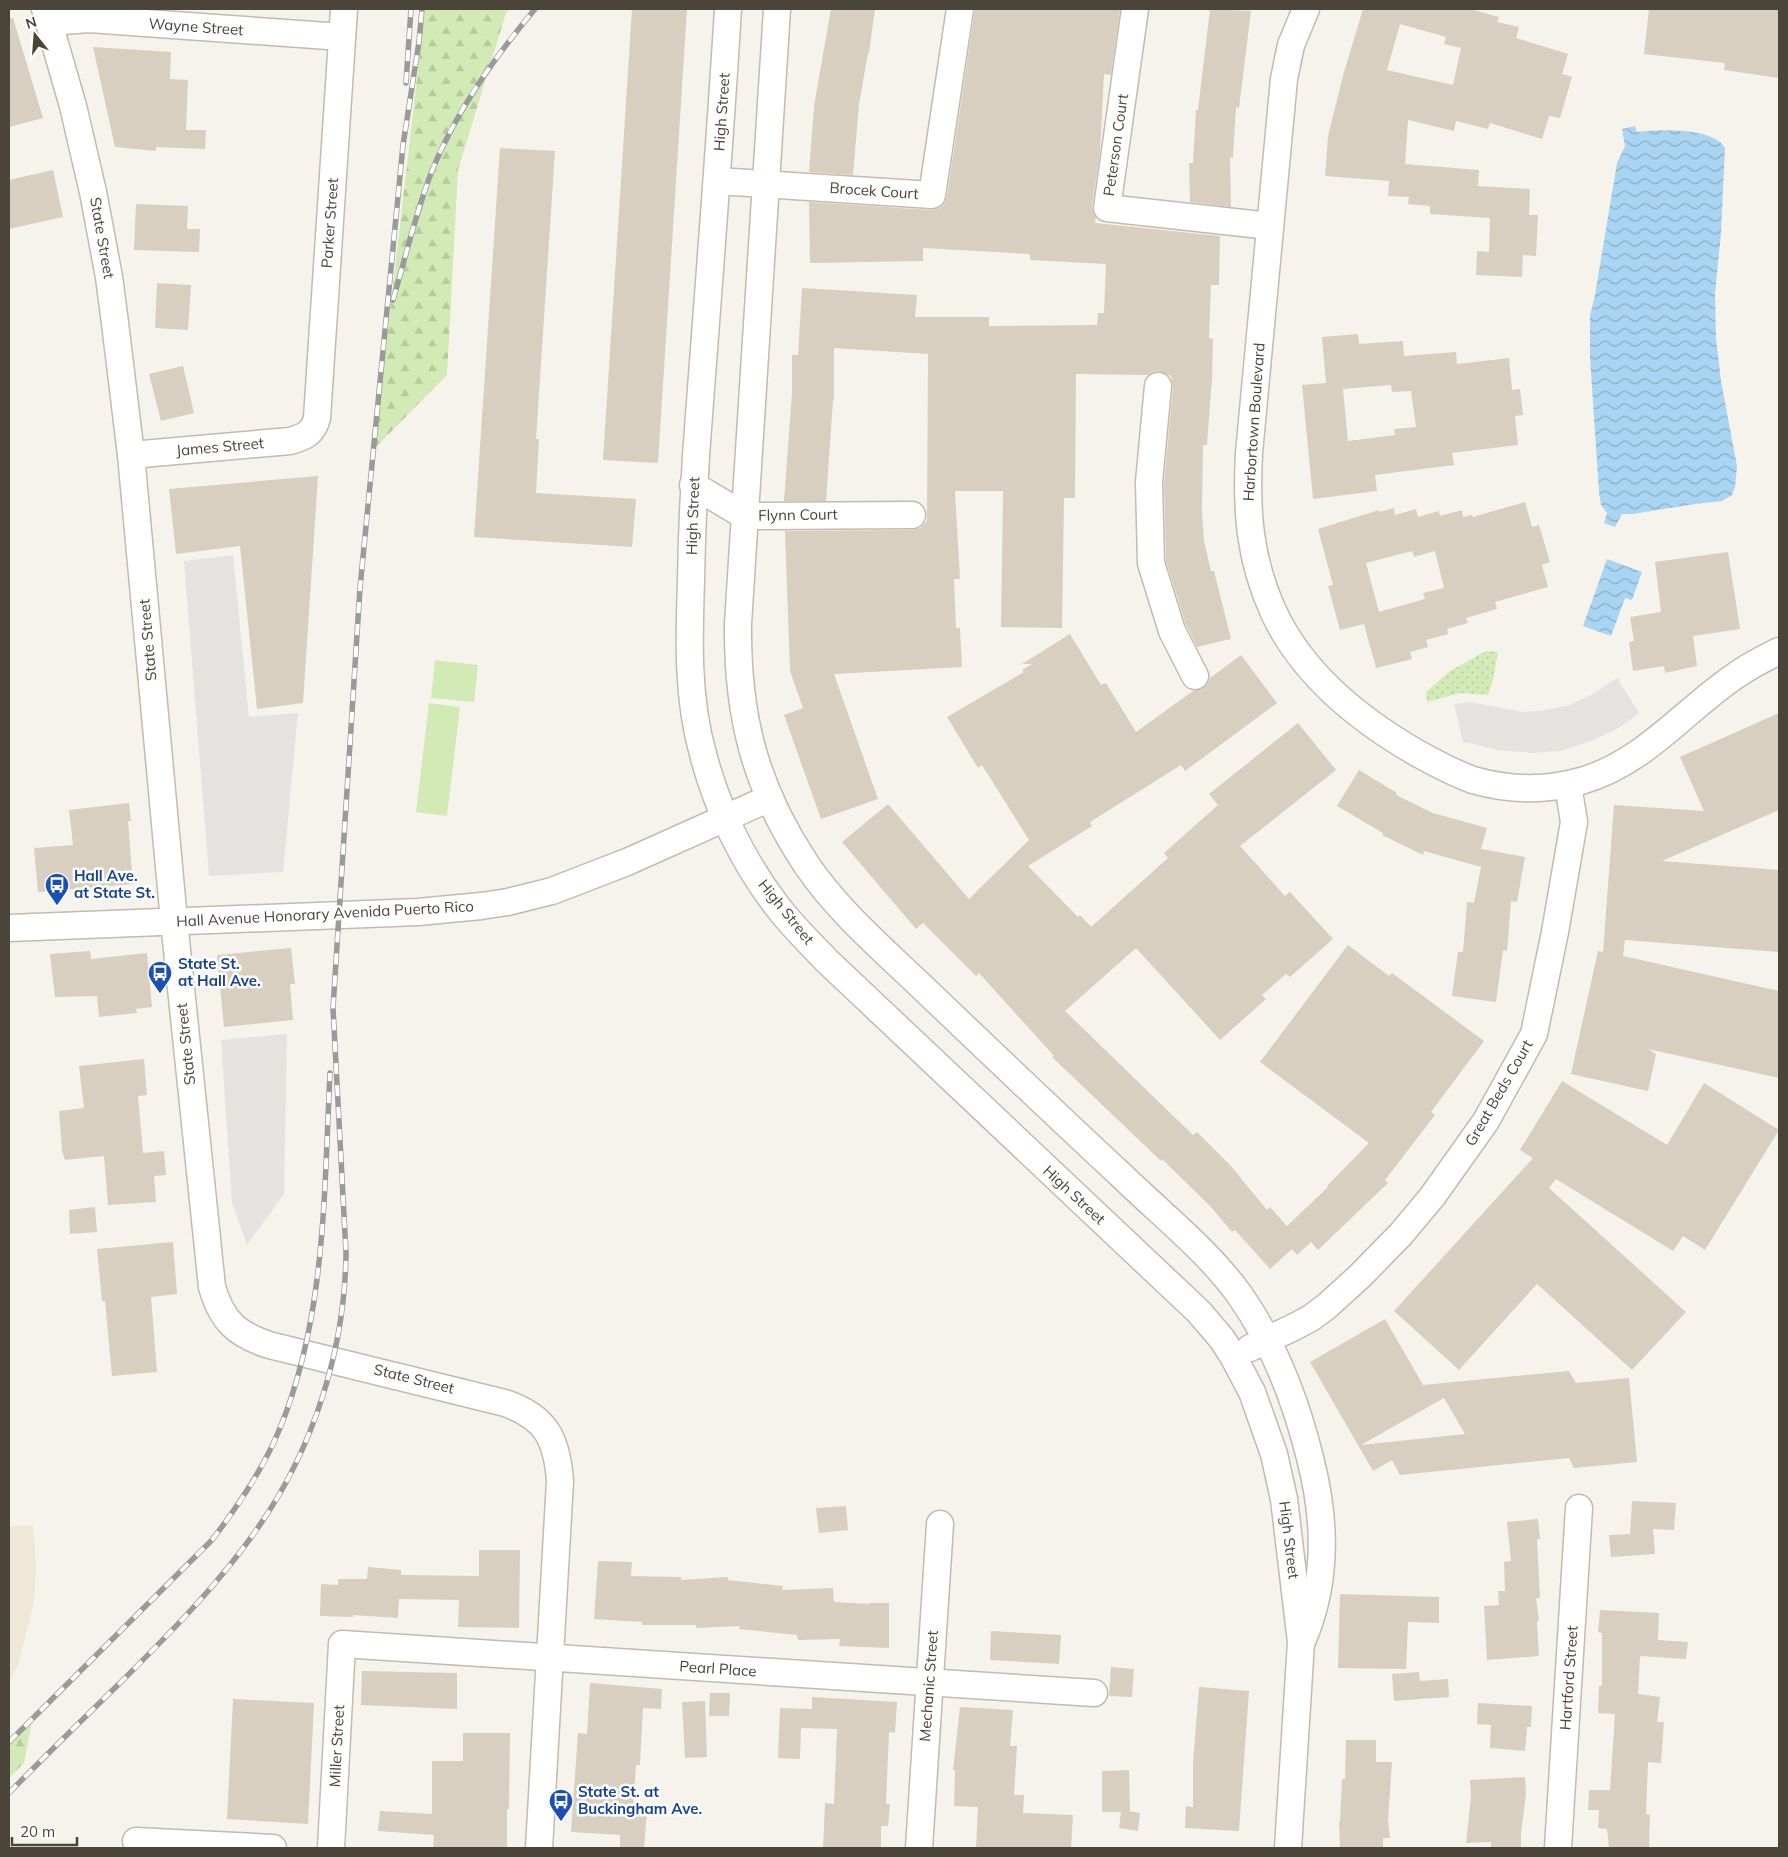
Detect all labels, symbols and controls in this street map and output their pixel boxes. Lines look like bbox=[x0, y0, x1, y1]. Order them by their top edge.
north arrow bbox=[10, 10, 60, 60]
text: N bbox=[24, 12, 39, 33]
street label: Wayne Street bbox=[148, 14, 244, 39]
street label: High Street bbox=[709, 72, 734, 152]
street label: Peterson Court bbox=[1099, 93, 1132, 197]
street label: Parker Street bbox=[317, 177, 342, 269]
street label: Brocek Court bbox=[829, 178, 919, 203]
street label: State Street bbox=[86, 196, 119, 280]
street label: Harbortown Boulevard bbox=[1238, 342, 1269, 502]
street label: James Street bbox=[175, 433, 265, 460]
street label: High Street bbox=[682, 477, 703, 555]
street label: Flynn Court bbox=[758, 504, 838, 525]
street label: State Street bbox=[134, 598, 161, 682]
place label: Hall Ave. at State St. bbox=[74, 866, 155, 902]
bus stop icon: Hall Ave. at State St. bbox=[44, 872, 70, 906]
street label: High Street bbox=[754, 875, 818, 948]
street label: Hall Avenue Honorary Avenida Puerto Rico bbox=[176, 896, 474, 931]
place label: State St. at Hall Ave. bbox=[178, 954, 261, 990]
bus stop icon: State St. at Hall Ave. bbox=[147, 960, 173, 994]
street label: State Street bbox=[172, 1002, 199, 1086]
street label: Great Beds Court bbox=[1460, 1036, 1537, 1149]
street label: High Street bbox=[1039, 1161, 1109, 1228]
street label: State Street bbox=[372, 1359, 456, 1398]
street label: High Street bbox=[1275, 1500, 1304, 1580]
street label: Hartford Street bbox=[1555, 1625, 1582, 1731]
street label: Mechanic Street bbox=[915, 1630, 942, 1742]
street label: Pearl Place bbox=[679, 1656, 757, 1681]
street label: Miller Street bbox=[325, 1704, 348, 1788]
place label: State St. at Buckingham Ave. bbox=[578, 1782, 702, 1818]
bus stop icon: State St. at Buckingham Ave. bbox=[548, 1788, 574, 1822]
scale bar bbox=[12, 1814, 78, 1846]
text: 20 m bbox=[20, 1822, 55, 1841]

